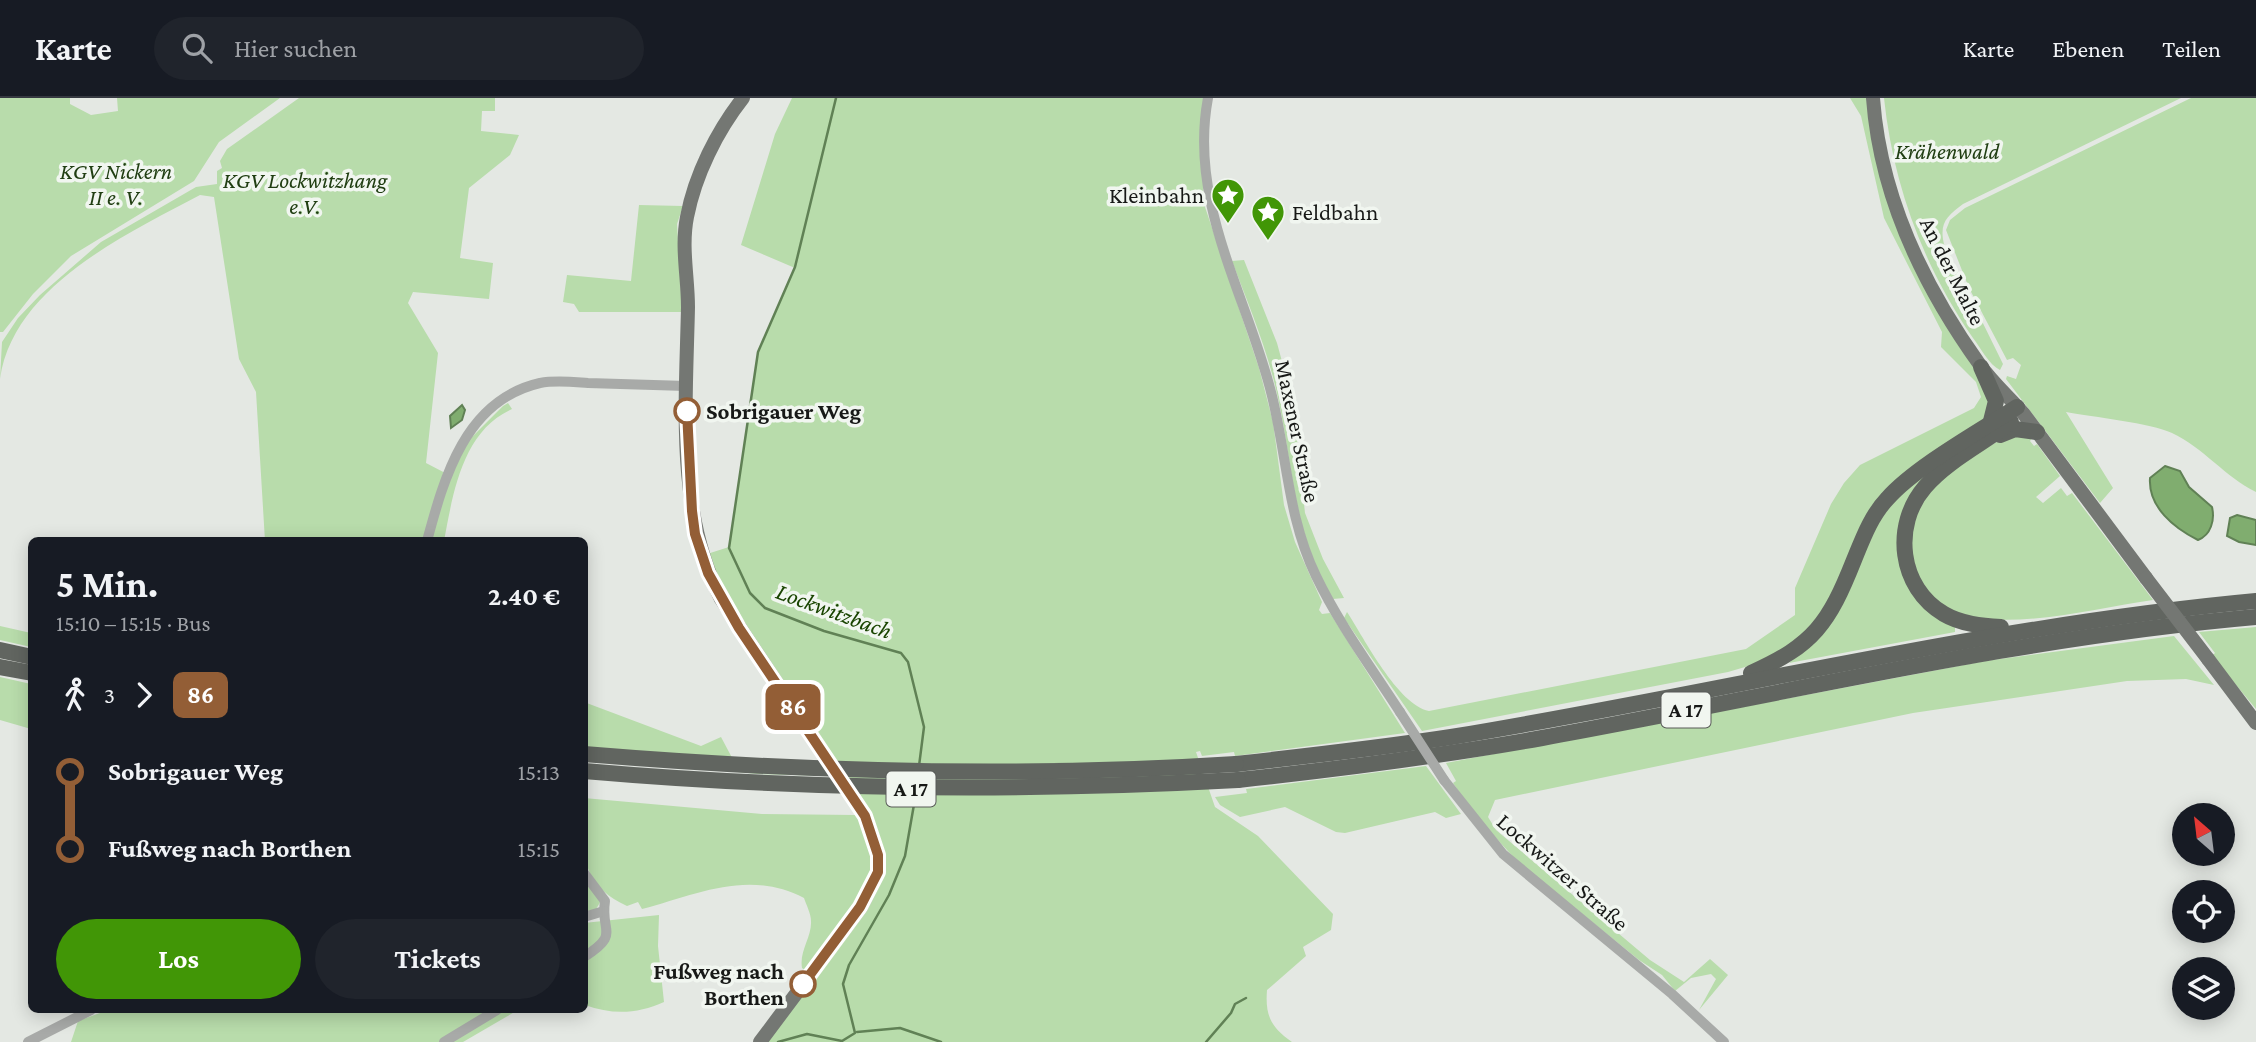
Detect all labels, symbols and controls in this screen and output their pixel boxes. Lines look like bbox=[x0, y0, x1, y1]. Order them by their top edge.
search box bbox=[154, 17, 644, 80]
icon: search bbox=[178, 29, 216, 67]
text: Karte bbox=[35, 30, 112, 67]
text: Hier suchen bbox=[234, 34, 357, 63]
text: Karte bbox=[1963, 35, 2014, 62]
text: Ebenen bbox=[2052, 35, 2124, 62]
text: Teilen bbox=[2162, 35, 2221, 62]
park label: Krähenwald bbox=[1895, 138, 2000, 164]
park label: KGV Nickern II e. V. bbox=[60, 158, 172, 210]
park label: KGV Lockwitzhang e.V. bbox=[223, 167, 388, 219]
place icon: Kleinbahn bbox=[1209, 176, 1247, 225]
place label: Kleinbahn bbox=[1109, 182, 1204, 208]
place icon: Feldbahn bbox=[1249, 193, 1287, 242]
place label: Feldbahn bbox=[1292, 199, 1378, 225]
street label: An der Malte bbox=[1915, 213, 1991, 329]
street label: Maxener Straße bbox=[1270, 357, 1326, 505]
marker: Sobrigauer Weg bbox=[674, 398, 700, 424]
place label: Sobrigauer Weg bbox=[706, 398, 861, 424]
text: 5 Min. bbox=[56, 563, 158, 605]
water label: Lockwitzbach bbox=[773, 577, 896, 644]
text: 2.40 € bbox=[488, 582, 560, 611]
text: 15:10 – 15:15 · Bus bbox=[56, 610, 210, 636]
icon: walk bbox=[56, 676, 94, 714]
icon: forward bbox=[125, 676, 163, 714]
text: 86 bbox=[187, 681, 214, 708]
text: 3 bbox=[104, 682, 115, 708]
line badge: 86 bbox=[762, 684, 824, 730]
road number: A 17 bbox=[1662, 692, 1710, 728]
text: 86 bbox=[779, 693, 807, 720]
text: Sobrigauer Weg bbox=[108, 757, 283, 786]
text: 15:13 bbox=[518, 759, 560, 785]
road number: A 17 bbox=[886, 772, 936, 806]
north arrow bbox=[2172, 803, 2235, 866]
map controls bbox=[2172, 803, 2235, 1020]
street label: Lockwitzer Straße bbox=[1492, 808, 1634, 936]
text: Fußweg nach Borthen bbox=[108, 834, 351, 863]
text: 15:15 bbox=[518, 836, 560, 862]
button: locate bbox=[2172, 880, 2235, 943]
button: Los bbox=[56, 919, 301, 999]
button: Tickets bbox=[315, 919, 560, 999]
button: layers bbox=[2172, 957, 2235, 1020]
place label: Fußweg nach Borthen bbox=[653, 958, 784, 1010]
marker: Fußweg nach Borthen bbox=[790, 971, 816, 997]

